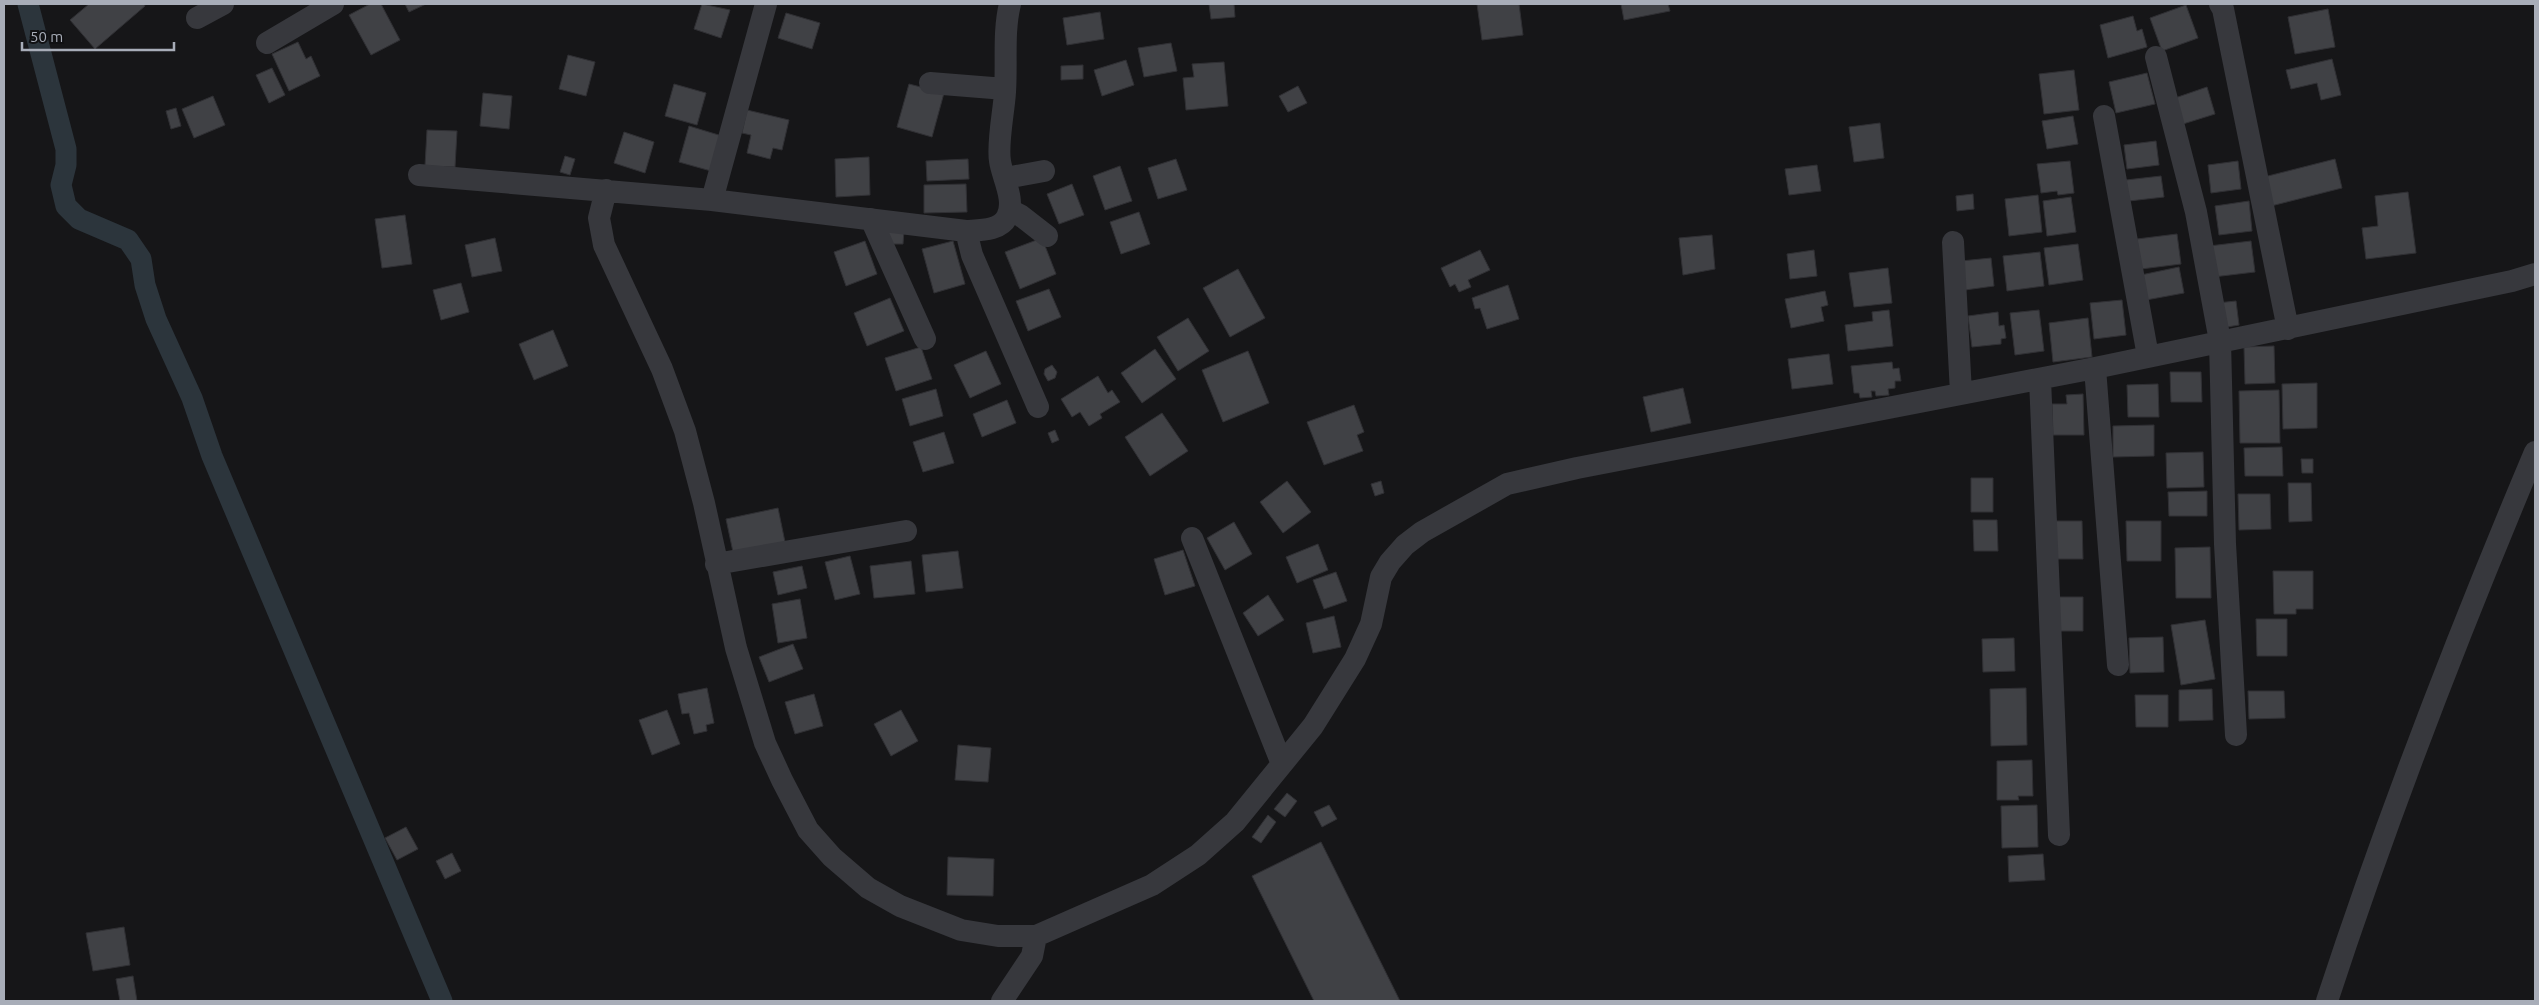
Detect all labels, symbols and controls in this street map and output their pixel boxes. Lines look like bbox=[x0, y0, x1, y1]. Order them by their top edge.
scale bar bbox=[22, 20, 175, 52]
text: 50 m bbox=[30, 28, 63, 45]

